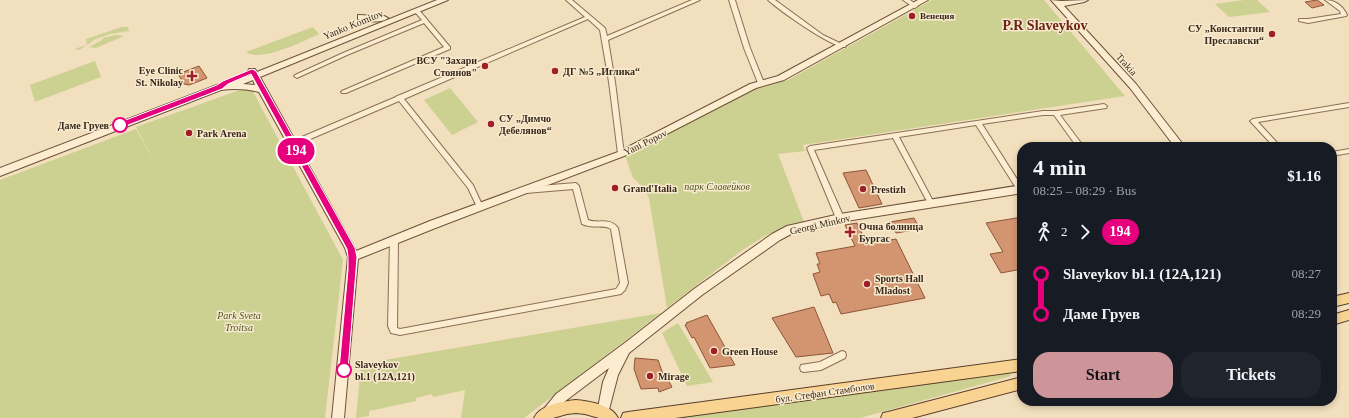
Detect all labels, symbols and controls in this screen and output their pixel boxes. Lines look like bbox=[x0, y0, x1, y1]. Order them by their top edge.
street label: Yanko Komitov bbox=[322, 7, 385, 41]
marker: Венеция bbox=[907, 11, 917, 21]
place label: Венеция bbox=[920, 11, 955, 21]
district label: P.R Slaveykov bbox=[1002, 18, 1088, 33]
place label: СУ „Константин Преславски“ bbox=[1188, 23, 1264, 46]
marker: СУ „Константин Преславски“ bbox=[1267, 29, 1277, 39]
street label: Trakia bbox=[1114, 51, 1140, 78]
place label: ВСУ "Захари Стоянов" bbox=[416, 55, 477, 78]
marker: ВСУ "Захари Стоянов" bbox=[480, 61, 490, 71]
place label: Eye Clinic St. Nikolay bbox=[136, 65, 184, 88]
marker: ДГ №5 „Иглика“ bbox=[550, 66, 560, 76]
place label: ДГ №5 „Иглика“ bbox=[563, 66, 640, 77]
marker: Eye Clinic St. Nikolay bbox=[186, 70, 198, 82]
place label: СУ „Димчо Дебелянов“ bbox=[499, 113, 552, 136]
marker: Даме Груев bbox=[112, 117, 128, 133]
marker: СУ „Димчо Дебелянов“ bbox=[486, 119, 496, 129]
place label: Даме Груев bbox=[58, 120, 110, 131]
street label: Yani Popov bbox=[622, 127, 669, 158]
marker: Park Arena bbox=[184, 128, 194, 138]
place label: Park Arena bbox=[197, 128, 247, 139]
line badge: 194 bbox=[273, 138, 319, 164]
text: 194 bbox=[286, 143, 307, 158]
text: 4 min bbox=[1033, 155, 1086, 180]
text: $1.16 bbox=[1287, 168, 1321, 184]
park label: парк Славейков bbox=[684, 181, 751, 192]
marker: Grand'Italia bbox=[610, 183, 620, 193]
place label: Grand'Italia bbox=[623, 183, 677, 194]
text: 08:25 – 08:29 · Bus bbox=[1033, 183, 1136, 198]
marker: Prestizh bbox=[858, 184, 868, 194]
place label: Prestizh bbox=[871, 184, 906, 195]
street label: Georgi Minkov bbox=[789, 212, 851, 237]
place label: Oчна болница Бургас bbox=[859, 221, 923, 244]
icon: walk bbox=[1033, 221, 1055, 243]
icon: forward bbox=[1074, 221, 1096, 243]
text: 2 bbox=[1061, 224, 1068, 239]
text: 194 bbox=[1110, 224, 1131, 239]
marker: Oчна болница Бургас bbox=[844, 226, 856, 238]
text: Slaveykov bl.1 (12A,121) bbox=[1063, 266, 1221, 282]
text: 08:27 bbox=[1291, 266, 1321, 281]
place label: Sports Hall Mladost bbox=[875, 273, 924, 296]
marker: Sports Hall Mladost bbox=[862, 279, 872, 289]
text: Даме Груев bbox=[1063, 306, 1140, 322]
text: 08:29 bbox=[1291, 306, 1321, 321]
park label: Park Sveta Troitsa bbox=[216, 310, 261, 333]
marker: Green House bbox=[709, 346, 719, 356]
place label: Green House bbox=[722, 346, 778, 357]
button: Start bbox=[1033, 352, 1173, 398]
button: Tickets bbox=[1181, 352, 1321, 398]
place label: Slaveykov bl.1 (12A,121) bbox=[355, 359, 415, 383]
marker: Slaveykov bl.1 (12A,121) bbox=[336, 362, 352, 378]
marker: Mirage bbox=[645, 371, 655, 381]
place label: Mirage bbox=[658, 371, 690, 382]
street label: бул. Стефан Стамболов bbox=[775, 380, 876, 405]

